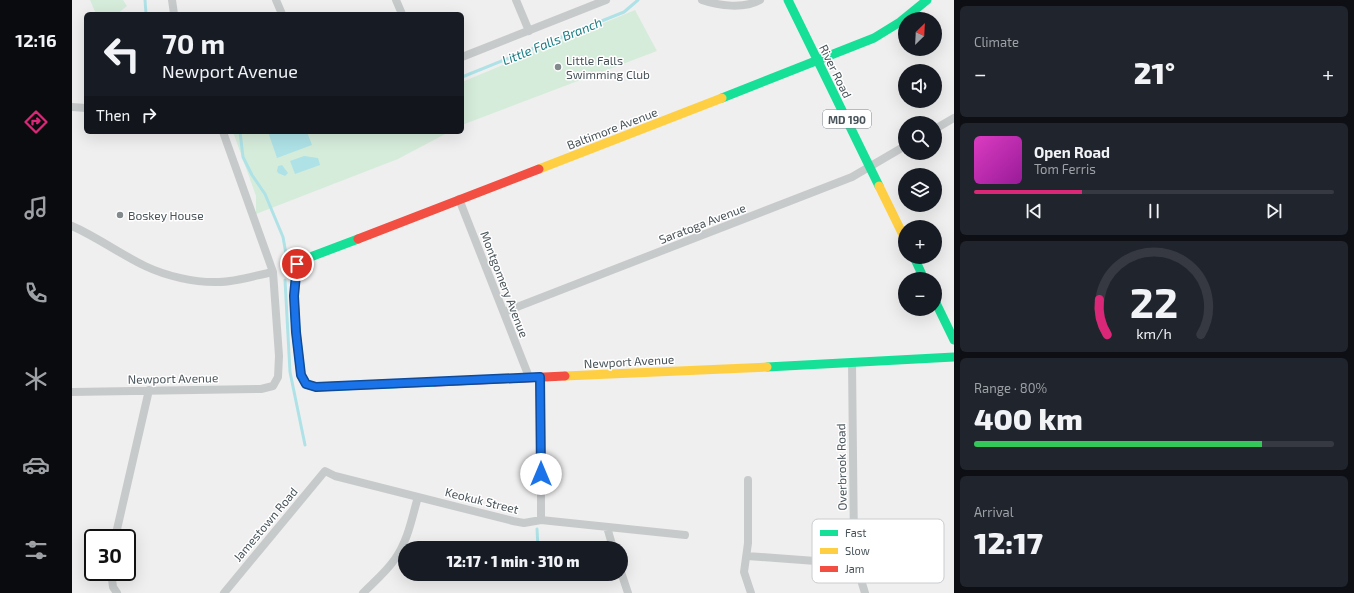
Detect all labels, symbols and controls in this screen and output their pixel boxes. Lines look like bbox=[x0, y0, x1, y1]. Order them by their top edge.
north arrow bbox=[898, 12, 942, 56]
map controls bbox=[898, 12, 942, 316]
water label: Little Falls Branch bbox=[500, 14, 604, 68]
text: 70 m bbox=[162, 26, 225, 60]
icon: left bbox=[96, 28, 148, 80]
text: 12:16 bbox=[15, 29, 57, 51]
text: Climate bbox=[974, 34, 1019, 50]
street label: River Road bbox=[817, 42, 855, 100]
place label: Little Falls Swimming Club bbox=[566, 53, 650, 81]
text: 21° bbox=[1134, 54, 1175, 90]
text: Newport Avenue bbox=[162, 60, 298, 82]
text: − bbox=[974, 60, 987, 86]
text: + bbox=[1322, 60, 1334, 86]
marker: Little Falls Swimming Club bbox=[553, 62, 563, 72]
button: sound bbox=[898, 64, 942, 108]
icon: right bbox=[138, 104, 160, 126]
street label: Baltimore Avenue bbox=[565, 104, 659, 152]
text: Then bbox=[96, 106, 130, 124]
icon: directions bbox=[22, 108, 50, 136]
road number: MD 190 bbox=[823, 110, 871, 128]
button: search bbox=[898, 116, 942, 160]
text: Open Road bbox=[1034, 143, 1110, 161]
text: Tom Ferris bbox=[1034, 161, 1096, 177]
button: layers bbox=[898, 168, 942, 212]
icon: music bbox=[22, 194, 50, 222]
street label: Saratoga Avenue bbox=[657, 200, 747, 246]
icon: previous bbox=[1023, 200, 1045, 222]
icon: pause bbox=[1143, 200, 1165, 222]
icon: next bbox=[1263, 200, 1285, 222]
place label: Boskey House bbox=[128, 208, 204, 222]
marker: Boskey House bbox=[115, 210, 125, 220]
button: + bbox=[898, 220, 942, 264]
street label: Montgomery Avenue bbox=[478, 229, 532, 339]
pin bbox=[280, 247, 314, 281]
icon: arrive bbox=[286, 253, 308, 275]
button: − bbox=[898, 272, 942, 316]
text: 22 bbox=[1130, 275, 1178, 325]
icon: phone bbox=[22, 279, 50, 307]
text: km/h bbox=[1136, 324, 1172, 341]
street label: Newport Avenue bbox=[583, 352, 675, 370]
icon: climate bbox=[22, 365, 50, 393]
street label: Newport Avenue bbox=[128, 370, 218, 386]
text: Range · 80% bbox=[974, 380, 1047, 396]
text: 400 km bbox=[974, 400, 1083, 436]
street label: Overbrook Road bbox=[833, 423, 849, 511]
icon: car bbox=[22, 451, 50, 479]
position arrow bbox=[520, 453, 562, 495]
street label: Jamestown Road bbox=[230, 484, 300, 564]
street label: Keokuk Street bbox=[444, 484, 521, 516]
text: Arrival bbox=[974, 504, 1014, 520]
legend bbox=[812, 519, 944, 583]
text: 12:17 bbox=[974, 524, 1043, 560]
text: Fast bbox=[845, 526, 867, 539]
speed limit sign: 30 bbox=[84, 529, 136, 581]
icon: filters bbox=[22, 536, 50, 564]
text: Slow bbox=[845, 544, 870, 557]
text: 12:17 · 1 min · 310 m bbox=[446, 552, 580, 570]
text: Jam bbox=[845, 562, 864, 575]

